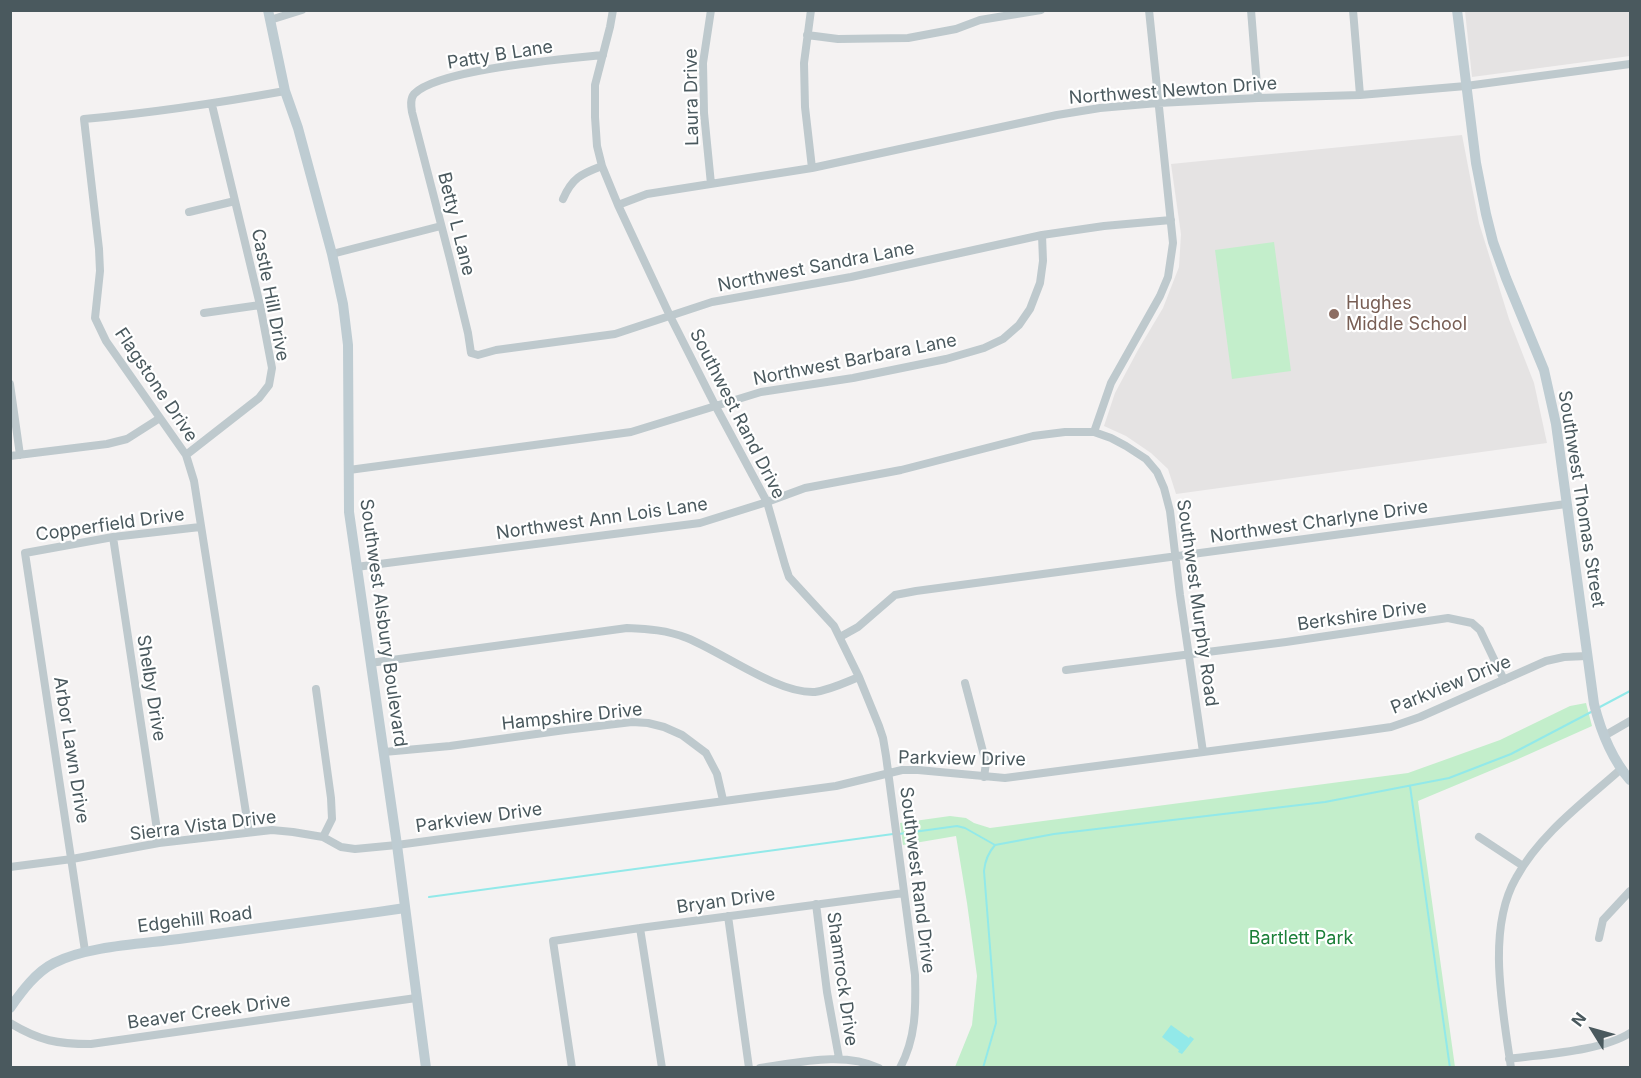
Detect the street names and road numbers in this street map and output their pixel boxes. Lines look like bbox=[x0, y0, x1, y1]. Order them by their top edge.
street label: Patty B Lane bbox=[446, 36, 554, 74]
street label: Laura Drive bbox=[680, 48, 704, 146]
street label: Northwest Newton Drive bbox=[1068, 73, 1278, 109]
street label: Betty L Lane bbox=[433, 170, 479, 278]
street label: Castle Hill Drive bbox=[247, 227, 293, 363]
street label: Northwest Sandra Lane bbox=[716, 237, 916, 297]
street label: Flagstone Drive bbox=[110, 324, 202, 446]
street label: Southwest Rand Drive bbox=[685, 325, 789, 503]
street label: Northwest Barbara Lane bbox=[751, 330, 959, 390]
street label: Southwest Thomas Street bbox=[1553, 389, 1609, 609]
street label: Northwest Ann Lois Lane bbox=[495, 493, 709, 545]
street label: Northwest Charlyne Drive bbox=[1209, 496, 1429, 548]
street label: Southwest Alsbury Boulevard bbox=[355, 498, 411, 748]
street label: Southwest Murphy Road bbox=[1172, 498, 1222, 708]
street label: Copperfield Drive bbox=[34, 504, 186, 546]
street label: Berkshire Drive bbox=[1296, 596, 1428, 636]
street label: Shelby Drive bbox=[132, 633, 170, 743]
street label: Parkview Drive bbox=[1388, 651, 1514, 719]
street label: Arbor Lawn Drive bbox=[49, 675, 93, 825]
street label: Hampshire Drive bbox=[501, 699, 643, 735]
street label: Parkview Drive bbox=[898, 747, 1026, 771]
street label: Southwest Rand Drive bbox=[895, 785, 939, 975]
street label: Parkview Drive bbox=[414, 798, 544, 838]
street label: Sierra Vista Drive bbox=[128, 806, 278, 846]
street label: Bryan Drive bbox=[675, 883, 777, 919]
street label: Edgehill Road bbox=[136, 902, 254, 938]
street label: Shamrock Drive bbox=[822, 911, 862, 1047]
street label: Beaver Creek Drive bbox=[126, 990, 292, 1034]

